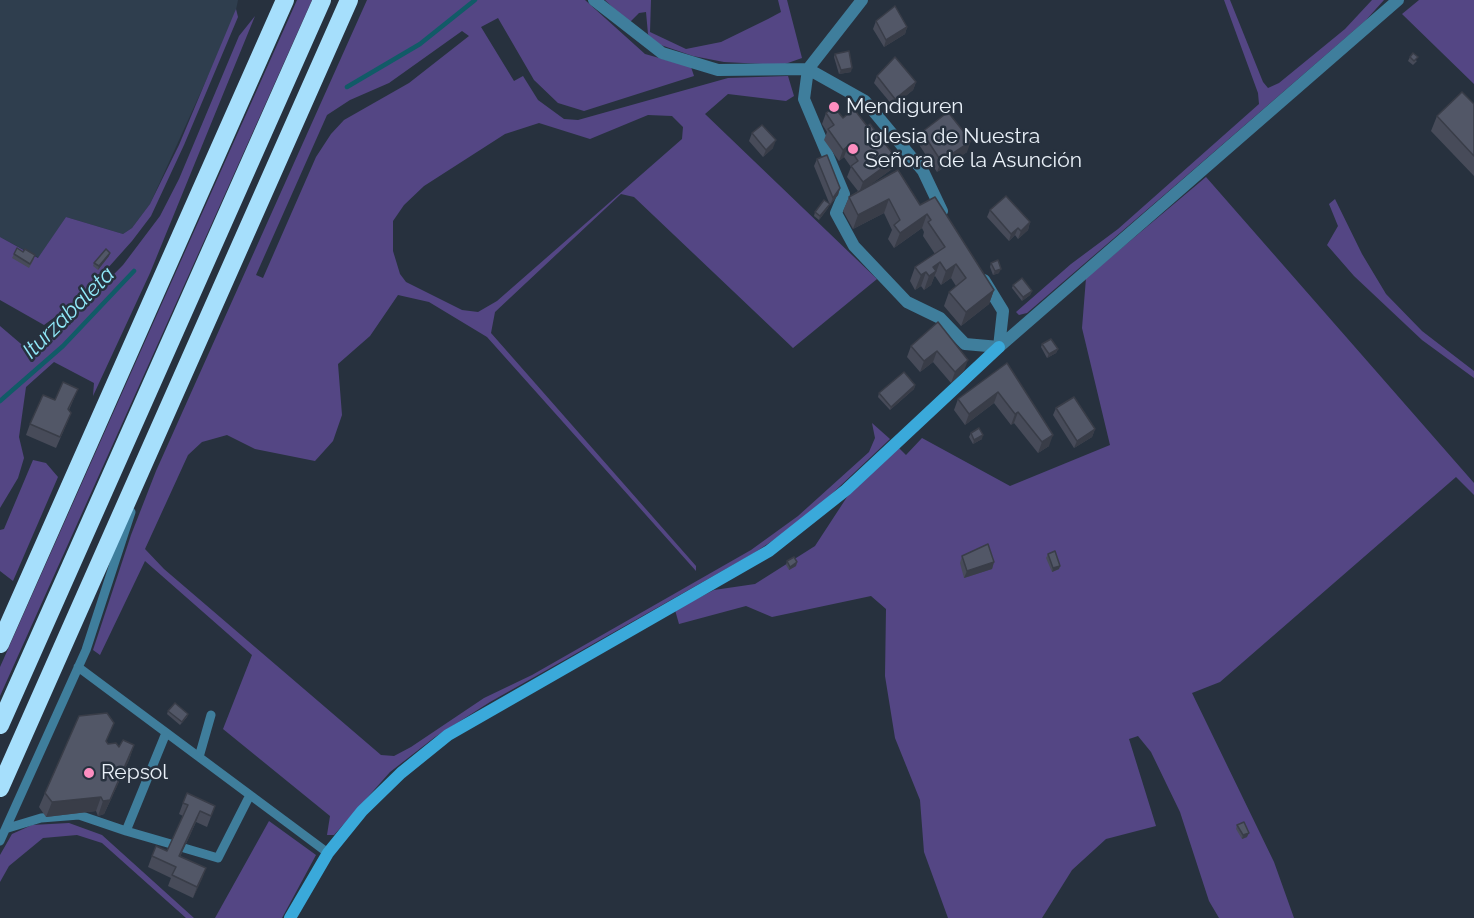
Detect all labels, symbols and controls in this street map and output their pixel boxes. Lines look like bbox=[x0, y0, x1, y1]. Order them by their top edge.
place label: Mendiguren bbox=[846, 94, 964, 120]
marker: Mendiguren bbox=[827, 100, 841, 114]
place label: Iglesia de Nuestra Señora de la Asunción bbox=[865, 124, 1082, 174]
marker: Iglesia de Nuestra Señora de la Asunción bbox=[846, 142, 860, 156]
water label: Iturzabaleta bbox=[18, 262, 120, 364]
place label: Repsol bbox=[101, 760, 168, 786]
marker: Repsol bbox=[82, 766, 96, 780]

